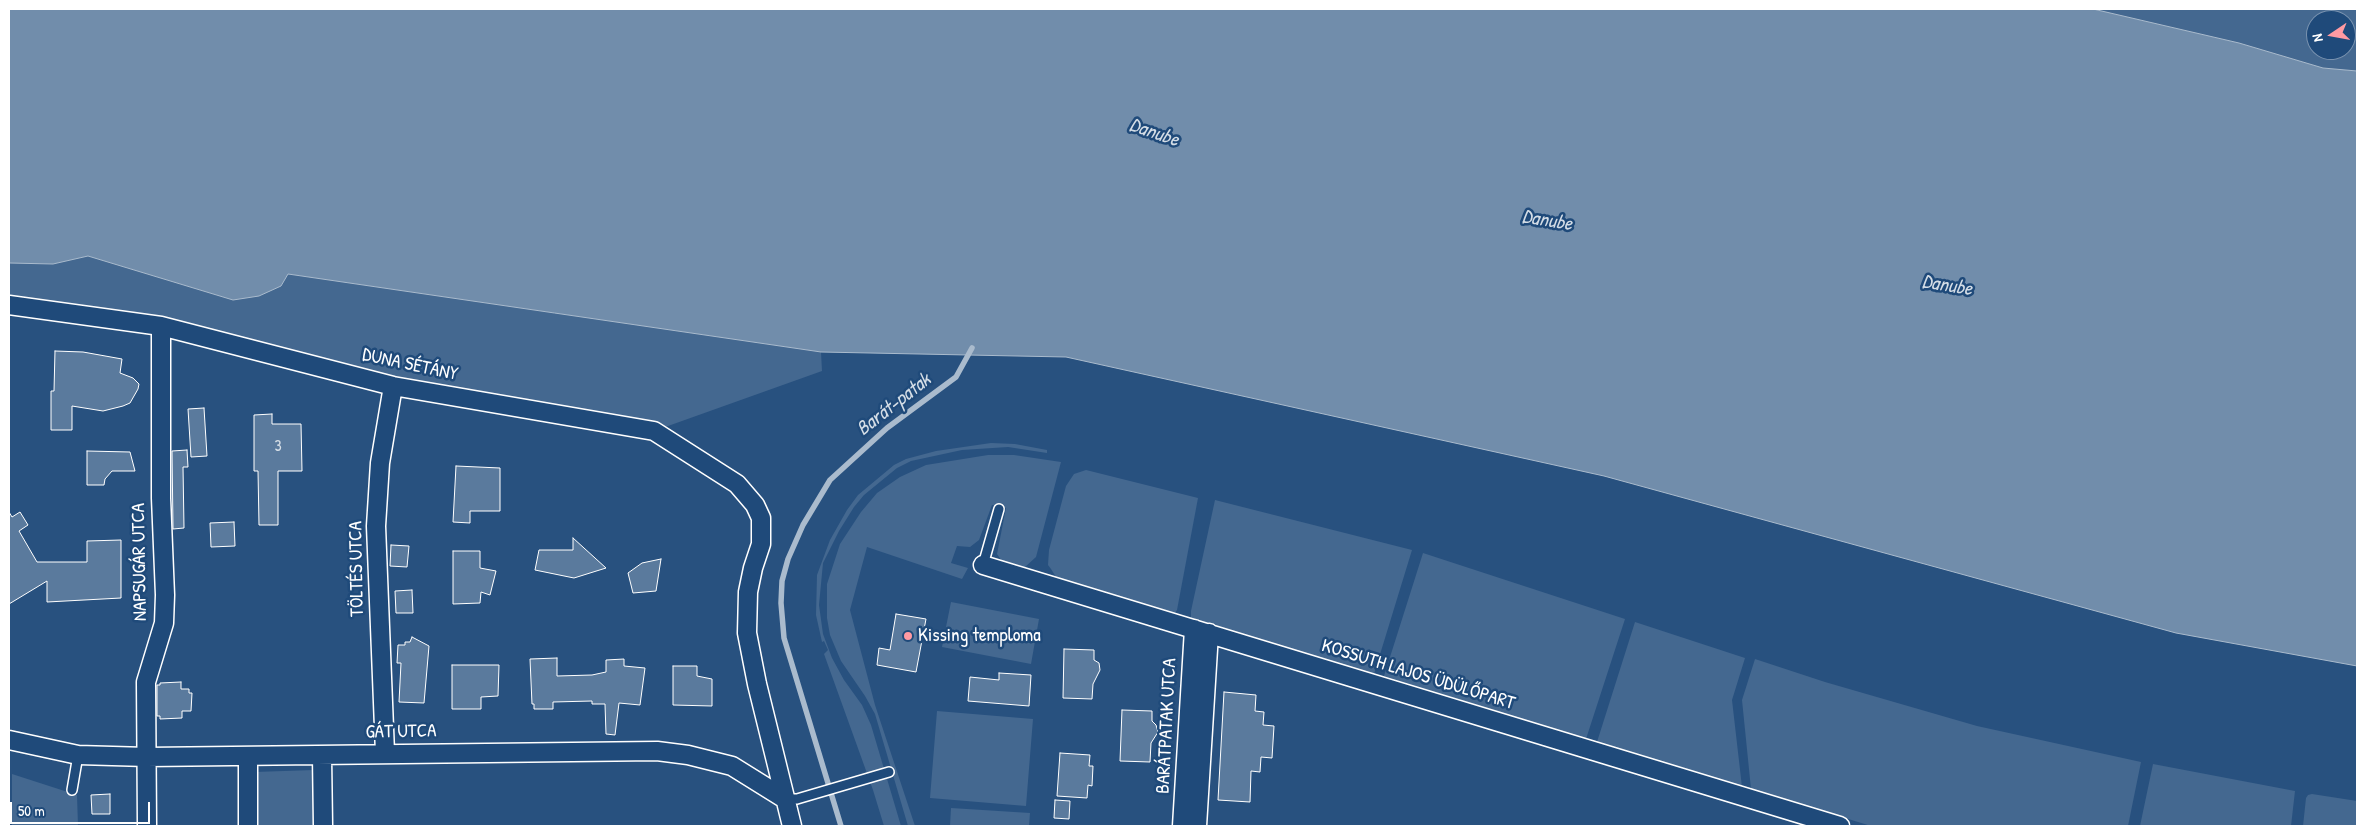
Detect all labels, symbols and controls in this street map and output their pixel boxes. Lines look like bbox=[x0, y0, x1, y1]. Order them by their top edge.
north arrow bbox=[2306, 10, 2356, 60]
text: N bbox=[2307, 32, 2327, 44]
water label: Danube bbox=[1126, 113, 1182, 153]
water label: Danube bbox=[1520, 205, 1574, 237]
water label: Danube bbox=[1920, 270, 1974, 302]
street label: DUNA SÉTÁNY bbox=[360, 344, 460, 386]
water label: Barát-patak bbox=[852, 368, 936, 442]
house number: 3 bbox=[274, 437, 282, 457]
street label: NAPSUGÁR UTCA bbox=[128, 503, 152, 621]
street label: TÖLTÉS UTCA bbox=[345, 521, 369, 617]
place label: Kissing temploma bbox=[918, 625, 1041, 647]
marker: Kissing temploma bbox=[902, 630, 914, 642]
street label: KOSSUTH LAJOS ÜDÜLŐPART bbox=[1319, 635, 1517, 715]
street label: BARÁTPATAK UTCA bbox=[1152, 658, 1182, 794]
street label: GÁT UTCA bbox=[365, 720, 437, 744]
scale bar bbox=[12, 792, 152, 824]
text: 50 m bbox=[18, 800, 45, 821]

